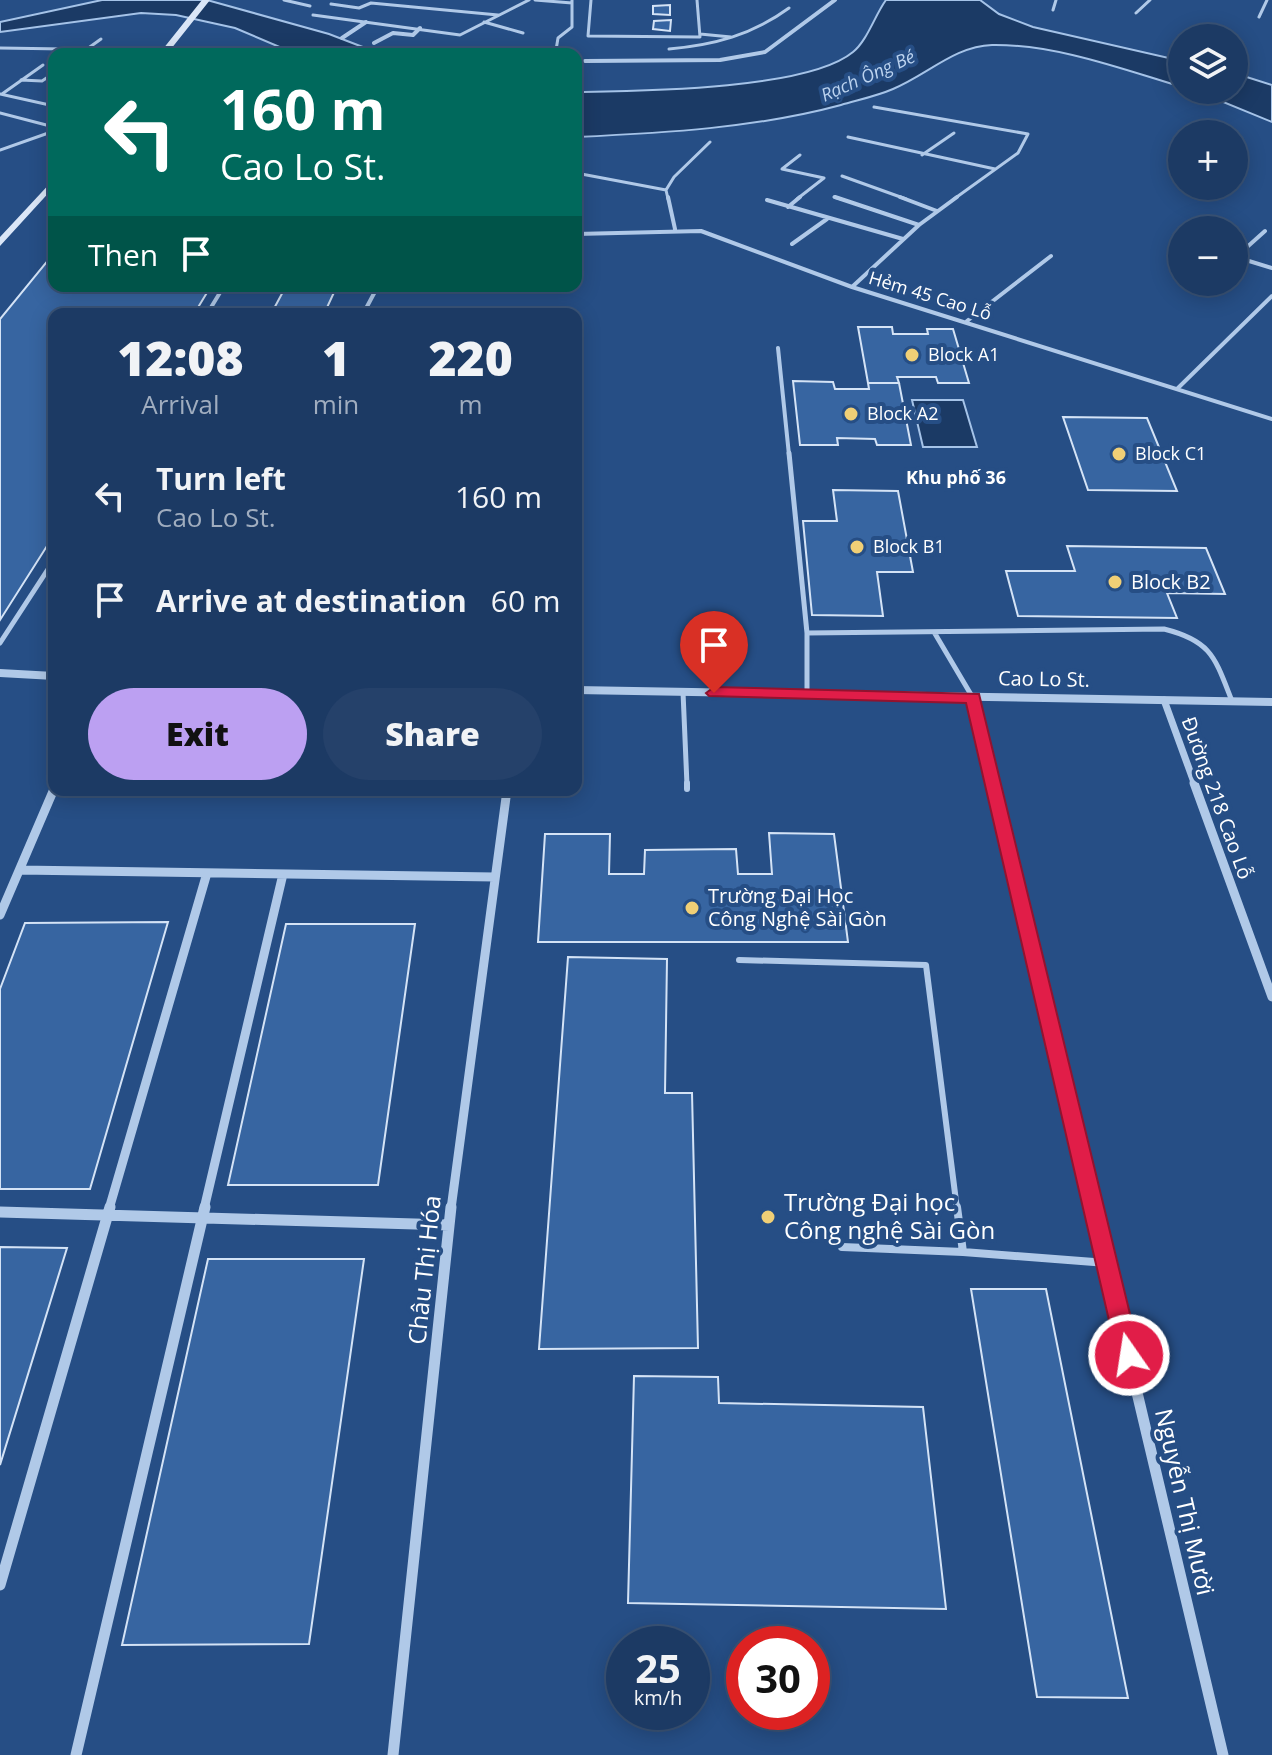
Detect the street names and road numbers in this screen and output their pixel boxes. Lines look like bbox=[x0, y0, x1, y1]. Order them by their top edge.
street label: Hẻm 45 Cao Lỗ bbox=[866, 265, 995, 325]
street label: Cao Lo St. bbox=[998, 664, 1090, 693]
street label: Đường 218 Cao Lỗ bbox=[1176, 713, 1259, 883]
street label: Châu Thị Hóa bbox=[399, 1194, 448, 1346]
street label: Nguyễn Thị Mười bbox=[1148, 1405, 1223, 1598]

